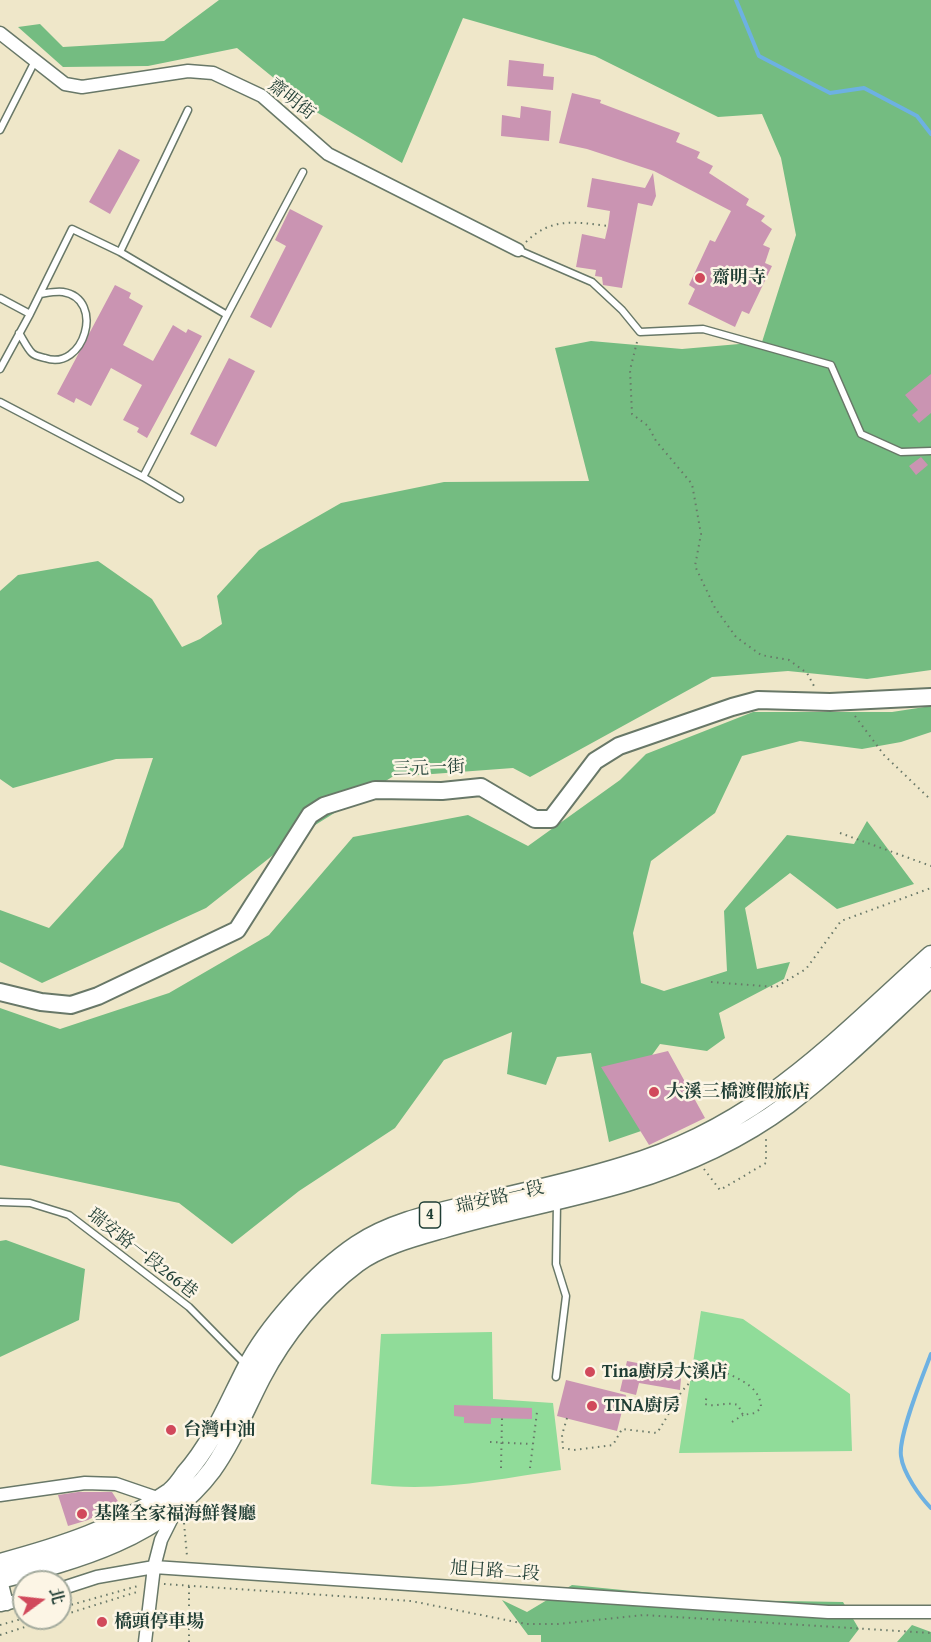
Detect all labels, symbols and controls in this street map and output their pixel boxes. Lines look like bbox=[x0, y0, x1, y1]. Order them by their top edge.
street label: 齋明街 bbox=[263, 75, 319, 125]
place label: 齋明寺 bbox=[712, 267, 766, 289]
marker: 齋明寺 bbox=[693, 271, 707, 285]
street label: 三元一街 bbox=[393, 757, 465, 781]
place label: 大溪三橋渡假旅店 bbox=[666, 1081, 810, 1103]
marker: 大溪三橋渡假旅店 bbox=[647, 1085, 661, 1099]
street label: 瑞安路一段 bbox=[454, 1177, 546, 1219]
road number: 4 bbox=[420, 1202, 440, 1228]
street label: 瑞安路一段266巷 bbox=[83, 1204, 201, 1304]
place label: Tina廚房大溪店 bbox=[602, 1361, 728, 1383]
marker: Tina廚房大溪店 bbox=[583, 1365, 597, 1379]
place label: TINA廚房 bbox=[604, 1395, 680, 1417]
marker: TINA廚房 bbox=[585, 1399, 599, 1413]
place label: 台灣中油 bbox=[183, 1419, 255, 1441]
marker: 台灣中油 bbox=[164, 1423, 178, 1437]
place label: 基隆全家福海鮮餐廳 bbox=[94, 1503, 256, 1525]
marker: 基隆全家福海鮮餐廳 bbox=[75, 1507, 89, 1521]
street label: 旭日路二段 bbox=[449, 1558, 541, 1586]
north arrow bbox=[12, 1570, 72, 1630]
text: 北 bbox=[44, 1585, 71, 1607]
place label: 橋頭停車場 bbox=[114, 1611, 204, 1633]
marker: 橋頭停車場 bbox=[95, 1615, 109, 1629]

